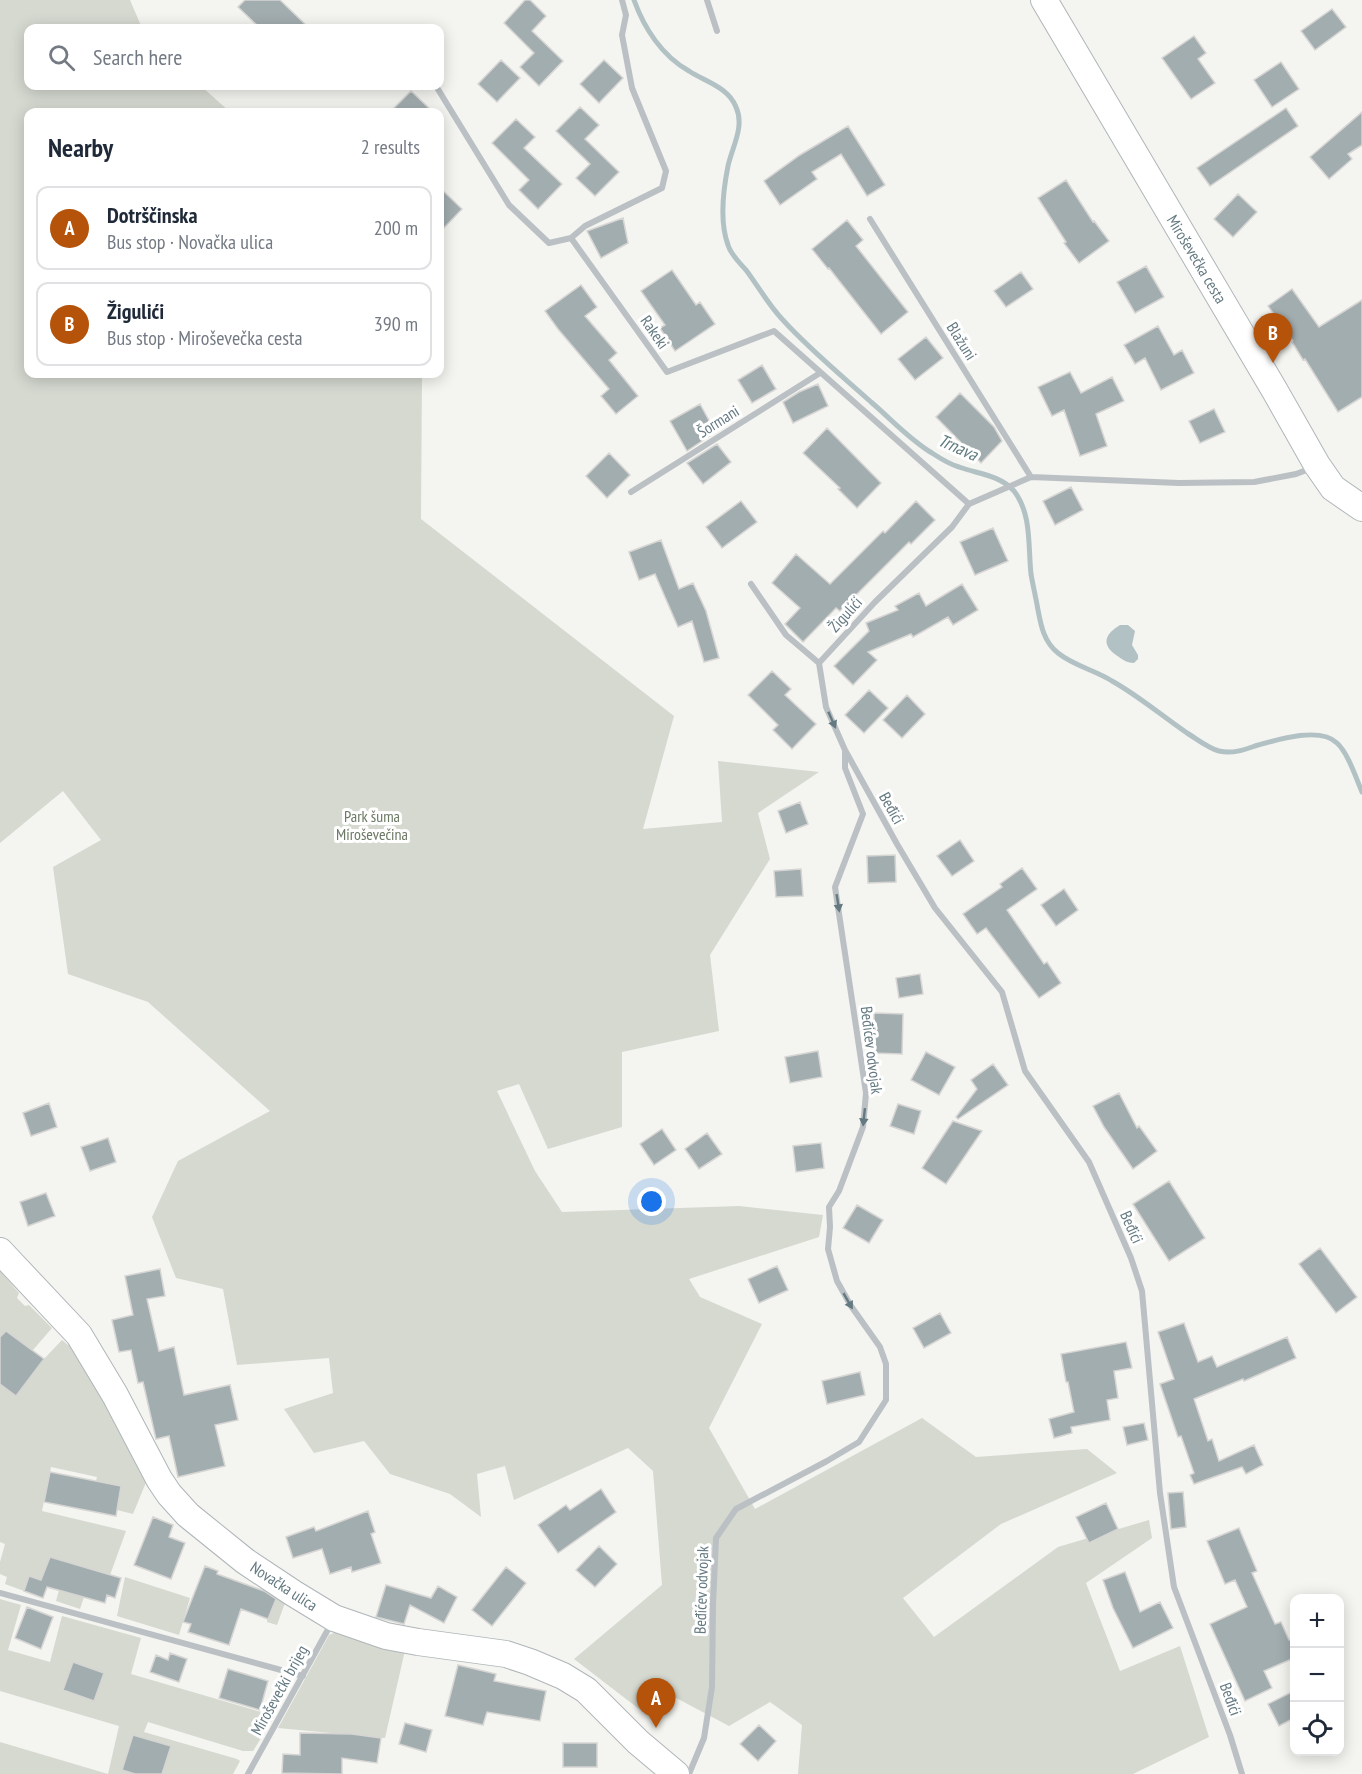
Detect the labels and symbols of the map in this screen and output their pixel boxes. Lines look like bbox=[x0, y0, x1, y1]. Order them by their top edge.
street label: Miroševečka cesta bbox=[1163, 211, 1231, 307]
street label: Rakeki bbox=[636, 311, 674, 353]
pin: B bbox=[1254, 314, 1292, 363]
street label: Blažuni bbox=[943, 318, 981, 364]
street label: Šormani bbox=[693, 400, 743, 442]
water label: Trnava bbox=[935, 428, 982, 466]
street label: Žigulići bbox=[824, 592, 866, 636]
one-way arrow bbox=[827, 711, 836, 728]
street label: Beđići bbox=[875, 788, 909, 828]
park label: Park šuma Miroševečina bbox=[336, 806, 408, 844]
one-way arrow bbox=[833, 894, 842, 913]
street label: Beđićev odvojak bbox=[857, 1005, 887, 1096]
one-way arrow bbox=[859, 1108, 869, 1127]
your location bbox=[637, 1187, 666, 1216]
street label: Beđići bbox=[1116, 1208, 1148, 1246]
one-way arrow bbox=[843, 1293, 853, 1310]
street label: Beđićev odvojak bbox=[689, 1545, 713, 1634]
street label: Novačka ulica bbox=[247, 1557, 321, 1615]
street label: Miroševečki brijeg bbox=[246, 1642, 312, 1738]
pin: A bbox=[636, 1678, 676, 1728]
street label: Beđići bbox=[1216, 1680, 1246, 1718]

